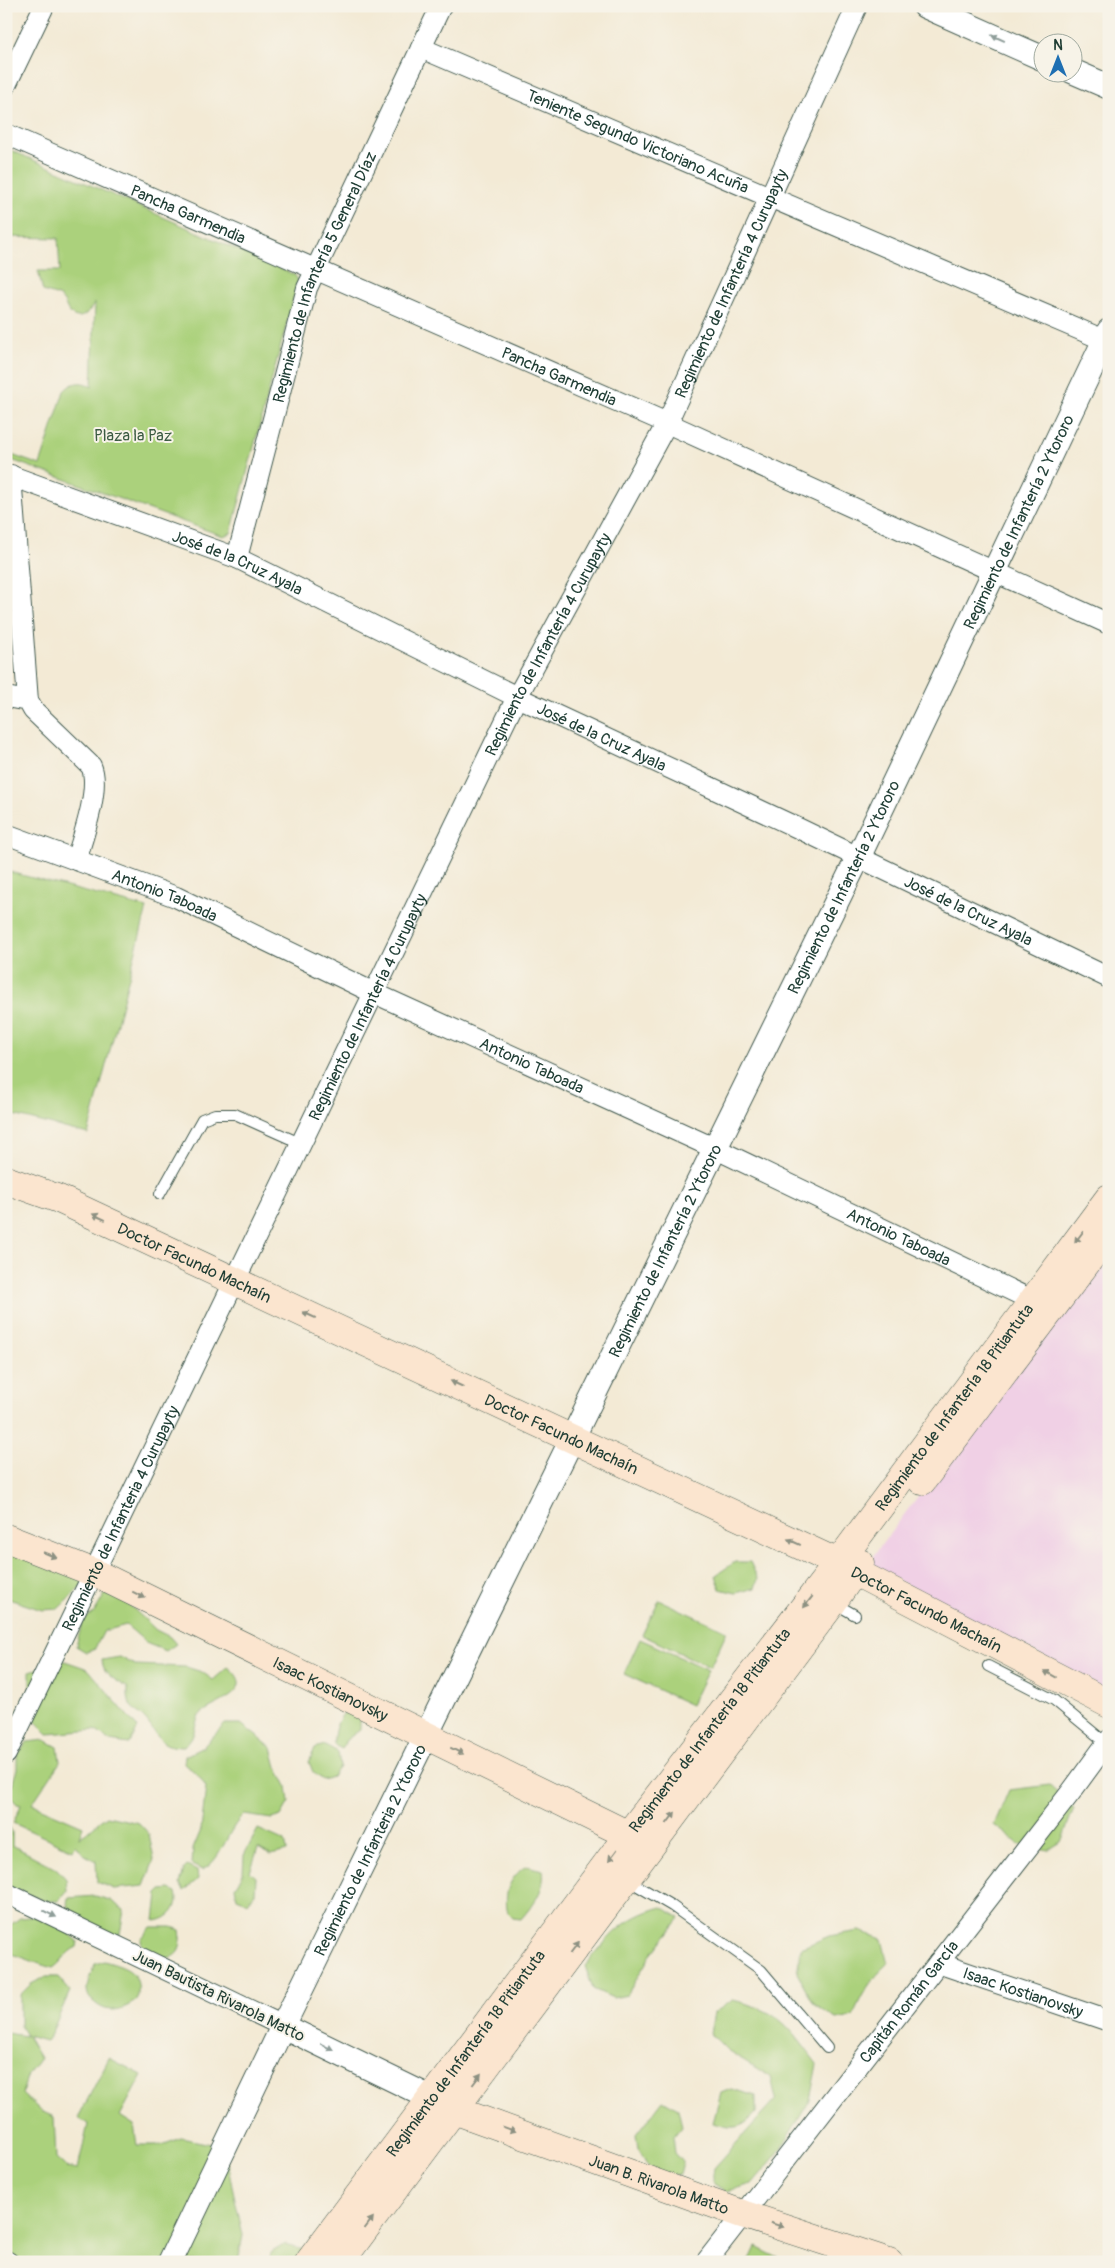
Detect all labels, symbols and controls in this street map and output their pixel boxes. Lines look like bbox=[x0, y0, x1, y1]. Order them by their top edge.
north arrow bbox=[1032, 32, 1082, 82]
one-way arrow bbox=[991, 34, 1005, 42]
text: N bbox=[1053, 37, 1063, 54]
street label: Teniente Segundo Victoriano Acuña bbox=[523, 85, 752, 198]
street label: Regimiento de Infantería 5 General Díaz bbox=[269, 149, 381, 405]
street label: Regimiento de Infantería 4 Curupayty bbox=[671, 166, 793, 401]
street label: Pancha Garmendia bbox=[127, 181, 249, 249]
street label: Pancha Garmendia bbox=[498, 343, 620, 411]
street label: Regimiento de Infantería 2 Ytororo bbox=[959, 411, 1079, 633]
park label: Plaza la Paz bbox=[94, 426, 172, 446]
street label: José de la Cruz Ayala bbox=[169, 526, 306, 600]
street label: Regimiento de Infantería 4 Curupayty bbox=[481, 530, 616, 759]
street label: José de la Cruz Ayala bbox=[534, 699, 669, 776]
street label: Regimiento de Infantería 2 Ytororo bbox=[784, 777, 905, 997]
street label: Antonio Taboada bbox=[109, 865, 220, 927]
street label: José de la Cruz Ayala bbox=[901, 872, 1036, 951]
street label: Regimiento de Infantería 4 Curupayty bbox=[305, 890, 432, 1124]
street label: Antonio Taboada bbox=[476, 1033, 587, 1098]
street label: Regimiento de Infantería 2 Ytororo bbox=[605, 1141, 727, 1361]
street label: Antonio Taboada bbox=[843, 1204, 954, 1271]
one-way arrow bbox=[92, 1213, 106, 1221]
street label: Doctor Facundo Machaín bbox=[114, 1219, 274, 1308]
one-way arrow bbox=[1074, 1230, 1085, 1243]
street label: Regimiento de Infantería 18 Pitiantuta bbox=[871, 1300, 1038, 1515]
one-way arrow bbox=[302, 1311, 316, 1319]
one-way arrow bbox=[449, 1380, 464, 1389]
street label: Doctor Facundo Machaín bbox=[481, 1390, 641, 1479]
street label: Regimiento de Infanteria 4 Curupayty bbox=[58, 1402, 184, 1635]
one-way arrow bbox=[787, 1538, 801, 1546]
one-way arrow bbox=[43, 1552, 58, 1560]
street label: Doctor Facundo Machaín bbox=[847, 1562, 1005, 1658]
one-way arrow bbox=[131, 1591, 146, 1599]
one-way arrow bbox=[803, 1595, 814, 1608]
street label: Regimiento de Infantería 18 Pitiantuta bbox=[625, 1624, 795, 1837]
street label: Isaac Kostianovsky bbox=[269, 1653, 391, 1726]
one-way arrow bbox=[1043, 1669, 1057, 1678]
street label: Regimiento de Infanteria 2 Ytororo bbox=[310, 1741, 431, 1959]
one-way arrow bbox=[450, 1747, 465, 1755]
one-way arrow bbox=[665, 1812, 676, 1825]
one-way arrow bbox=[608, 1848, 618, 1862]
one-way arrow bbox=[43, 1910, 57, 1918]
street label: Capitán Román García bbox=[855, 1937, 963, 2067]
one-way arrow bbox=[569, 1941, 579, 1955]
street label: Juan Bautista Rivarola Matto bbox=[129, 1945, 308, 2047]
street label: Regimiento de Infantería 18 Pitiantuta bbox=[382, 1946, 550, 2161]
street label: Isaac Kostianovsky bbox=[960, 1963, 1086, 2023]
one-way arrow bbox=[320, 2043, 334, 2051]
one-way arrow bbox=[472, 2072, 482, 2086]
one-way arrow bbox=[501, 2126, 516, 2133]
street label: Juan B. Rivarola Matto bbox=[586, 2151, 732, 2220]
one-way arrow bbox=[364, 2216, 374, 2230]
one-way arrow bbox=[770, 2221, 785, 2229]

